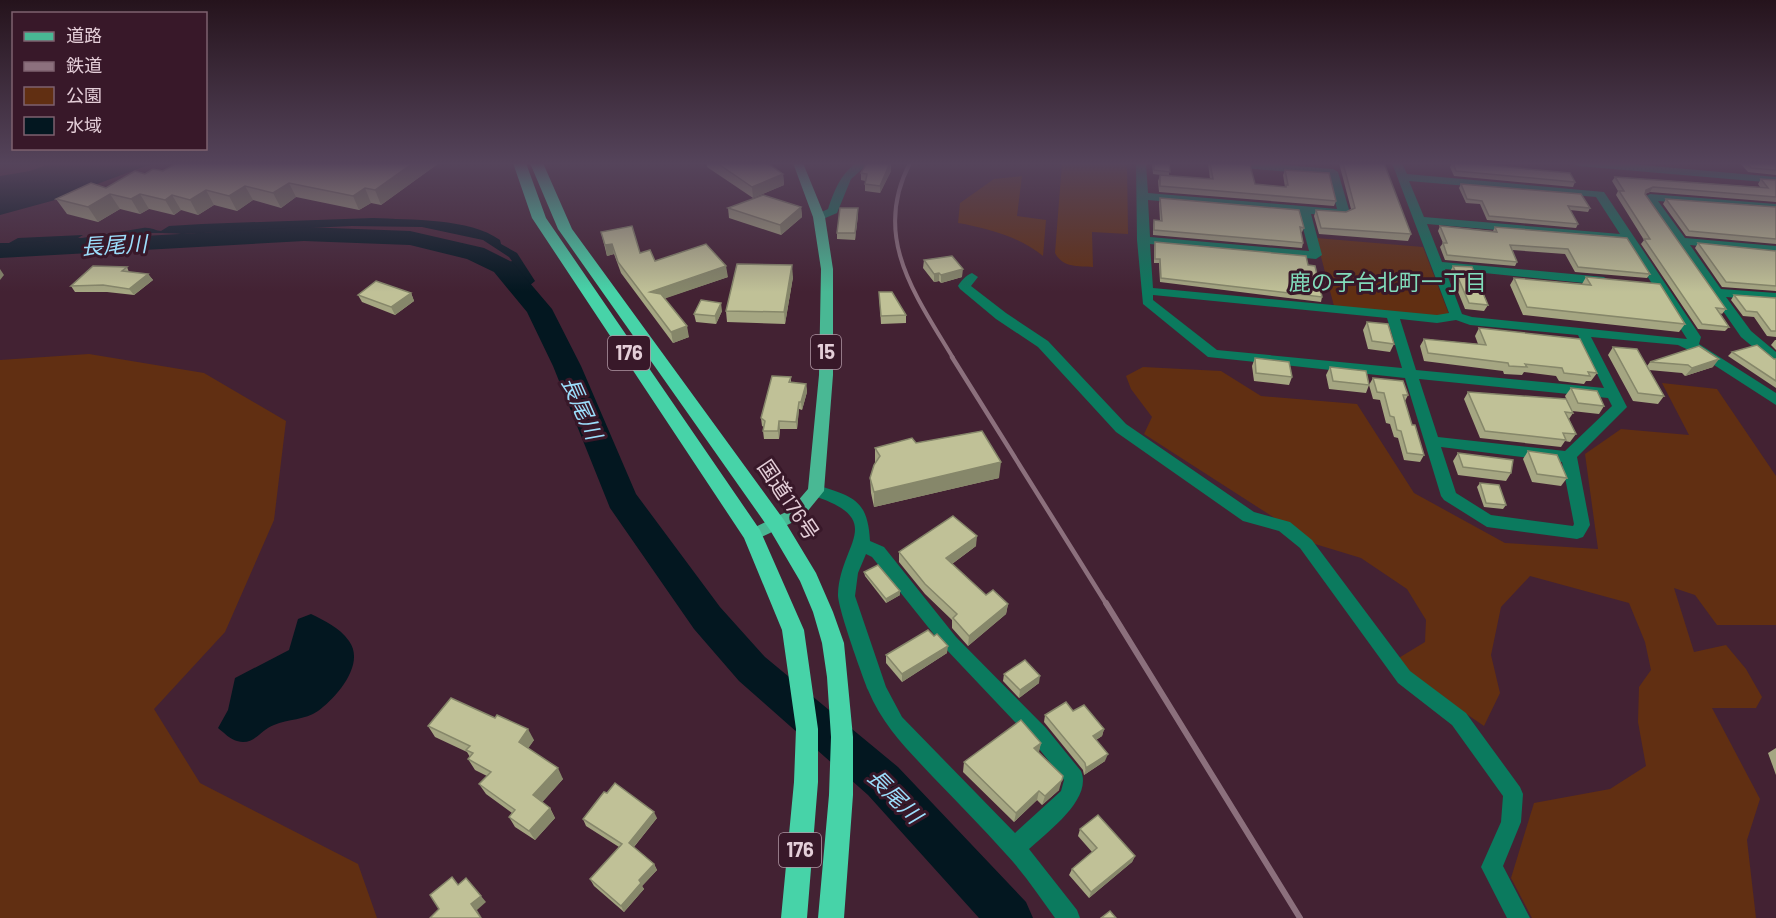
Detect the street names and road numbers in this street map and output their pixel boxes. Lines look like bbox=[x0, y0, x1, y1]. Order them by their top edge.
road number: 15 bbox=[811, 335, 841, 369]
road number: 176 bbox=[608, 336, 650, 370]
street label: 国道176号 bbox=[753, 454, 825, 544]
road number: 176 bbox=[779, 833, 821, 867]

